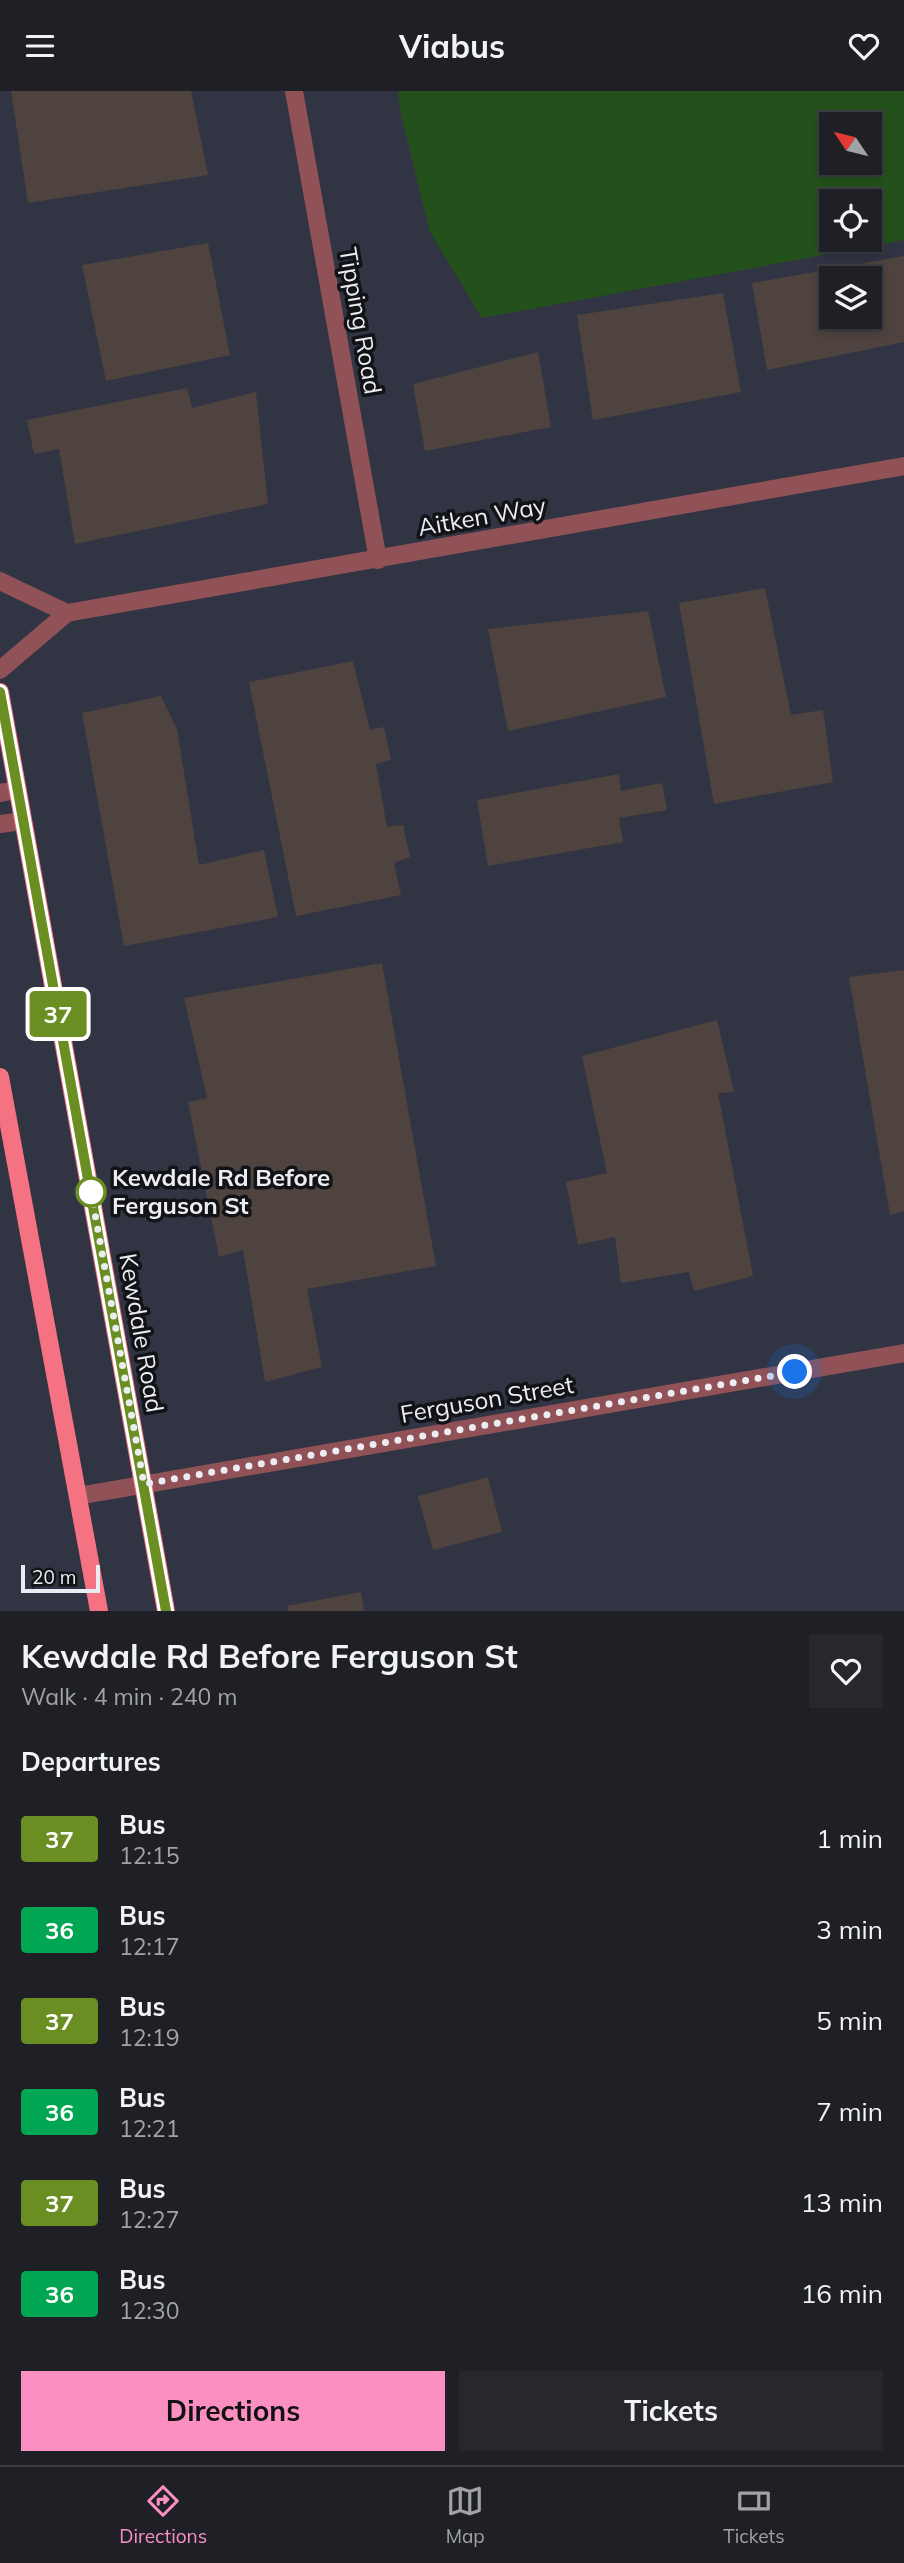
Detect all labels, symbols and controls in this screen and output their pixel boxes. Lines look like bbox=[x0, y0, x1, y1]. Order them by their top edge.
text: Viabus bbox=[399, 26, 505, 66]
icon: menu bbox=[21, 27, 59, 65]
icon: heart bbox=[845, 27, 883, 65]
north arrow bbox=[819, 112, 882, 175]
map controls bbox=[819, 112, 882, 329]
button: locate bbox=[819, 189, 882, 252]
street label: Tipping Road bbox=[333, 245, 389, 396]
button: layers bbox=[819, 266, 882, 329]
street label: Aitken Way bbox=[415, 490, 548, 542]
line badge: 37 bbox=[27, 991, 90, 1037]
text: 37 bbox=[44, 999, 72, 1029]
place label: Kewdale Rd Before Ferguson St bbox=[112, 1162, 330, 1220]
marker: Kewdale Rd Before Ferguson St bbox=[76, 1177, 106, 1207]
street label: Kewdale Road bbox=[113, 1251, 171, 1415]
your location bbox=[777, 1354, 812, 1389]
street label: Ferguson Street bbox=[398, 1369, 576, 1429]
scale bar bbox=[21, 1562, 100, 1594]
text: 20 m bbox=[32, 1565, 76, 1589]
button: heart bbox=[809, 1634, 883, 1708]
text: Kewdale Rd Before Ferguson St bbox=[21, 1635, 518, 1676]
text: Walk · 4 min · 240 m bbox=[21, 1682, 238, 1711]
text: Departures bbox=[21, 1745, 161, 1778]
text: Bus bbox=[119, 1808, 165, 1841]
text: 1 min bbox=[816, 1822, 883, 1855]
text: 37 bbox=[45, 1824, 74, 1854]
text: 12:15 bbox=[119, 1841, 179, 1870]
text: Bus bbox=[119, 1899, 165, 1932]
text: 3 min bbox=[816, 1913, 883, 1946]
text: 36 bbox=[45, 1915, 74, 1945]
text: 12:17 bbox=[119, 1932, 179, 1961]
text: Bus bbox=[119, 1990, 165, 2023]
text: 5 min bbox=[816, 2004, 883, 2037]
text: 37 bbox=[45, 2006, 74, 2036]
text: 12:19 bbox=[119, 2023, 179, 2052]
text: Bus bbox=[119, 2081, 165, 2114]
text: 7 min bbox=[816, 2095, 883, 2128]
text: 36 bbox=[45, 2097, 74, 2127]
text: 12:21 bbox=[119, 2114, 179, 2143]
text: Bus bbox=[119, 2172, 165, 2205]
text: 13 min bbox=[801, 2186, 883, 2219]
text: 37 bbox=[45, 2188, 74, 2218]
text: 12:27 bbox=[119, 2205, 179, 2234]
text: Bus bbox=[119, 2263, 165, 2296]
text: 16 min bbox=[801, 2277, 883, 2310]
text: 36 bbox=[45, 2279, 74, 2309]
text: 12:30 bbox=[119, 2296, 179, 2325]
button: Directions bbox=[21, 2371, 445, 2451]
button: Tickets bbox=[459, 2371, 883, 2451]
tab: Directions bbox=[119, 2482, 207, 2548]
tab: Map bbox=[446, 2482, 485, 2548]
tab: Tickets bbox=[723, 2482, 785, 2548]

